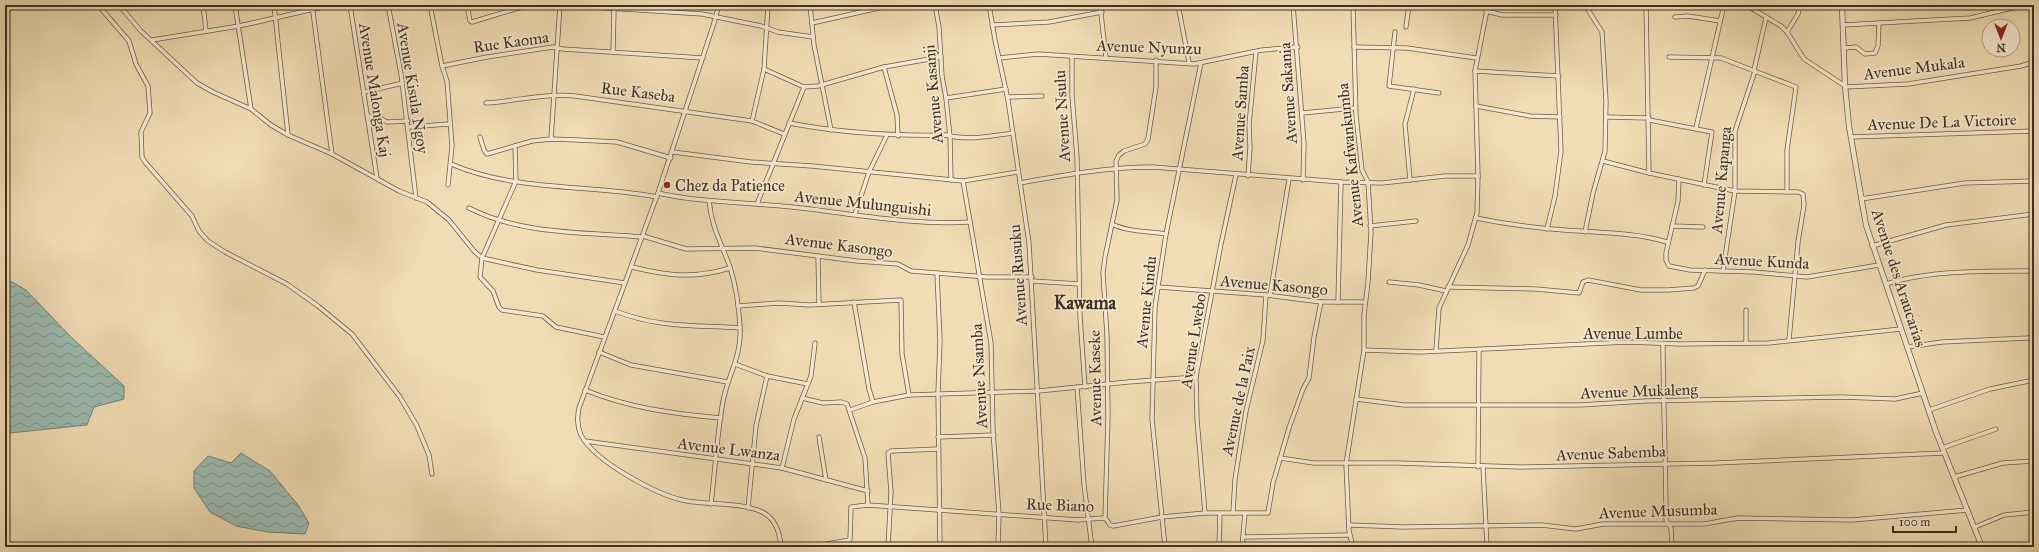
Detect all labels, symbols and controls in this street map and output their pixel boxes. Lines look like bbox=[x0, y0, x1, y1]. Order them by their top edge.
north arrow bbox=[1981, 18, 2021, 58]
street label: Avenue Kisula Ngoy bbox=[392, 20, 433, 156]
street label: Avenue Malonga Kaj bbox=[354, 21, 395, 159]
street label: Rue Kaoma bbox=[472, 27, 550, 57]
street label: Avenue Nyunzu bbox=[1095, 36, 1202, 58]
text: N bbox=[1996, 41, 2006, 54]
street label: Avenue Sakania bbox=[1275, 42, 1301, 145]
street label: Avenue Kasanji bbox=[919, 43, 947, 145]
street label: Avenue Mukala bbox=[1861, 52, 1966, 84]
street label: Avenue Samba bbox=[1227, 65, 1253, 162]
street label: Avenue Nsulu bbox=[1050, 69, 1074, 163]
street label: Rue Kaseba bbox=[600, 78, 677, 106]
street label: Avenue Kafwankumba bbox=[1333, 82, 1367, 229]
street label: Avenue De La Victoire bbox=[1866, 110, 2017, 134]
street label: Avenue Kapanga bbox=[1707, 126, 1736, 235]
place label: Chez da Patience bbox=[675, 176, 785, 195]
marker: Chez da Patience bbox=[662, 180, 672, 190]
street label: Avenue Mulunguishi bbox=[793, 186, 933, 221]
street label: Avenue des Araucarias bbox=[1867, 206, 1930, 350]
street label: Avenue Rusuku bbox=[1005, 223, 1031, 327]
street label: Avenue Kasongo bbox=[783, 229, 894, 262]
street label: Avenue Kunda bbox=[1713, 249, 1810, 273]
street label: Avenue Kindu bbox=[1132, 255, 1160, 350]
street label: Avenue Kasongo bbox=[1218, 271, 1329, 300]
district label: Kawama bbox=[1054, 292, 1117, 314]
street label: Avenue Lwebo bbox=[1176, 292, 1210, 391]
street label: Avenue Nsamba bbox=[967, 323, 991, 430]
street label: Avenue Lumbe bbox=[1582, 324, 1683, 343]
street label: Avenue Kaseke bbox=[1085, 330, 1105, 427]
street label: Avenue de la Paix bbox=[1217, 345, 1259, 458]
street label: Avenue Mukaleng bbox=[1579, 379, 1699, 404]
street label: Avenue Lwanza bbox=[676, 433, 782, 465]
street label: Avenue Sabemba bbox=[1555, 442, 1666, 464]
street label: Rue Biano bbox=[1026, 494, 1094, 516]
street label: Avenue Musumba bbox=[1597, 499, 1718, 523]
scale bar bbox=[1893, 508, 1956, 534]
text: 100 m bbox=[1899, 515, 1930, 529]

